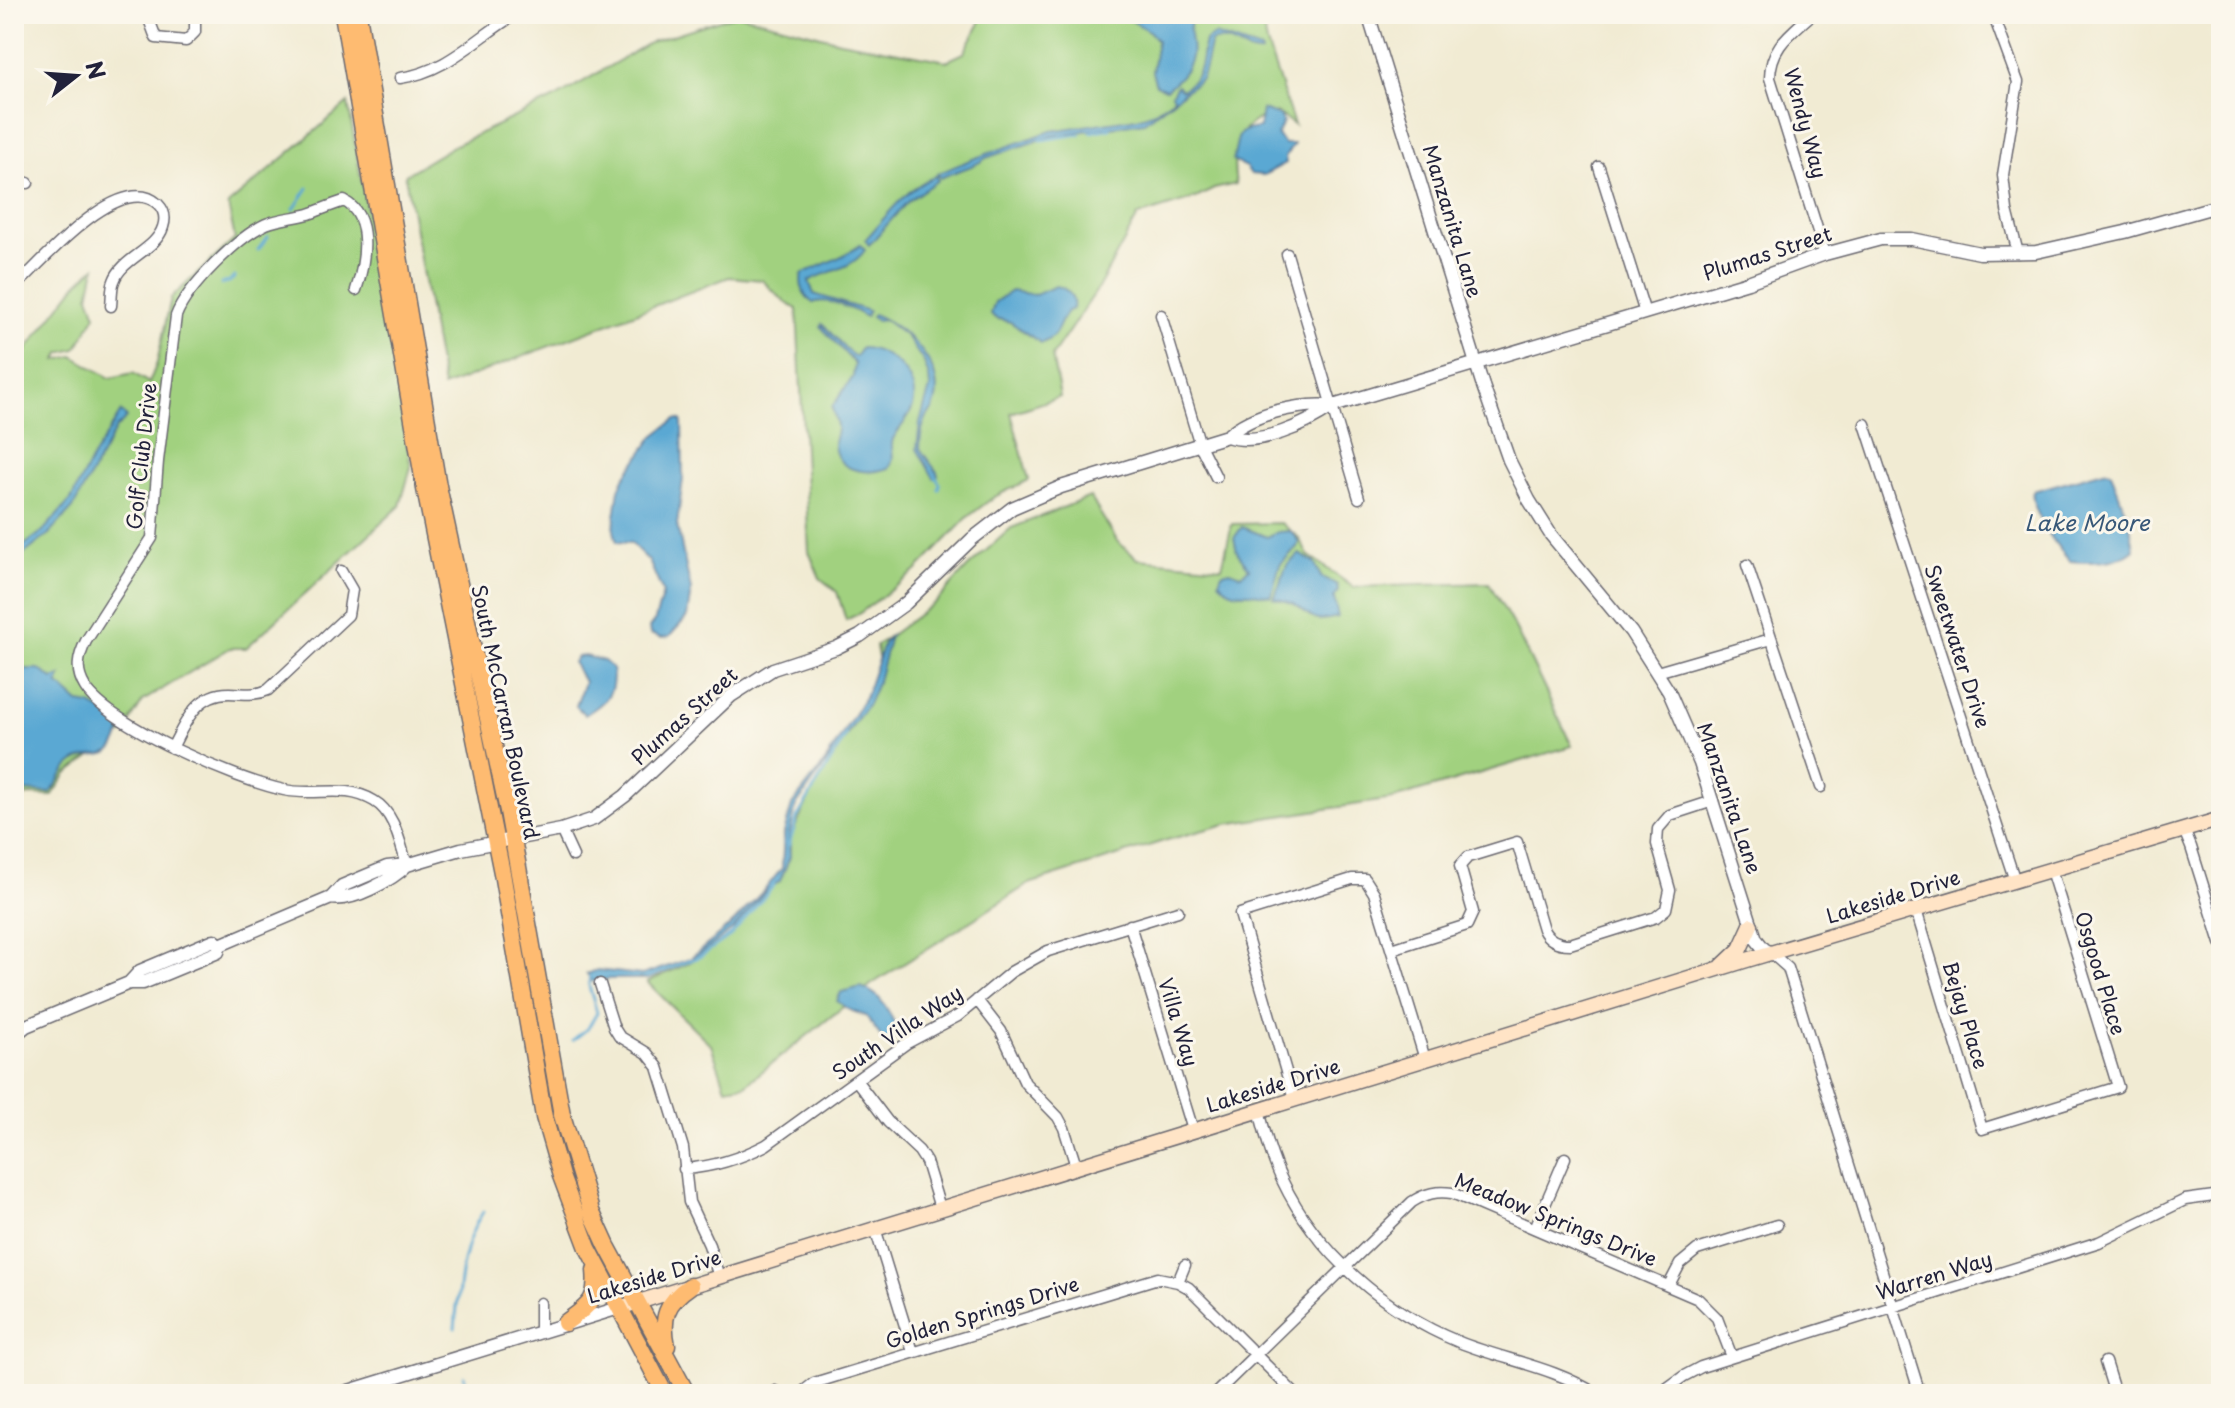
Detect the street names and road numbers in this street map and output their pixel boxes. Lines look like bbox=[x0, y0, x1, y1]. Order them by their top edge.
street label: Wendy Way bbox=[1777, 64, 1835, 182]
street label: Manzanita Lane bbox=[1415, 141, 1491, 301]
street label: Plumas Street bbox=[1699, 218, 1835, 288]
street label: Golf Club Drive bbox=[118, 381, 164, 531]
street label: Sweetwater Drive bbox=[1917, 560, 1999, 732]
street label: South McCarran Boulevard bbox=[464, 582, 548, 842]
street label: Plumas Street bbox=[624, 660, 744, 772]
street label: Manzanita Lane bbox=[1690, 718, 1770, 878]
street label: Lakeside Drive bbox=[1822, 861, 1964, 931]
street label: Osgood Place bbox=[2068, 908, 2134, 1038]
street label: Bejay Place bbox=[1935, 958, 1997, 1072]
street label: Villa Way bbox=[1151, 974, 1207, 1070]
street label: South Villa Way bbox=[826, 977, 968, 1087]
street label: Lakeside Drive bbox=[1202, 1050, 1344, 1120]
street label: Meadow Springs Drive bbox=[1450, 1165, 1662, 1273]
street label: Lakeside Drive bbox=[583, 1241, 725, 1311]
street label: Warren Way bbox=[1872, 1243, 1996, 1307]
street label: Golden Springs Drive bbox=[881, 1268, 1083, 1356]

